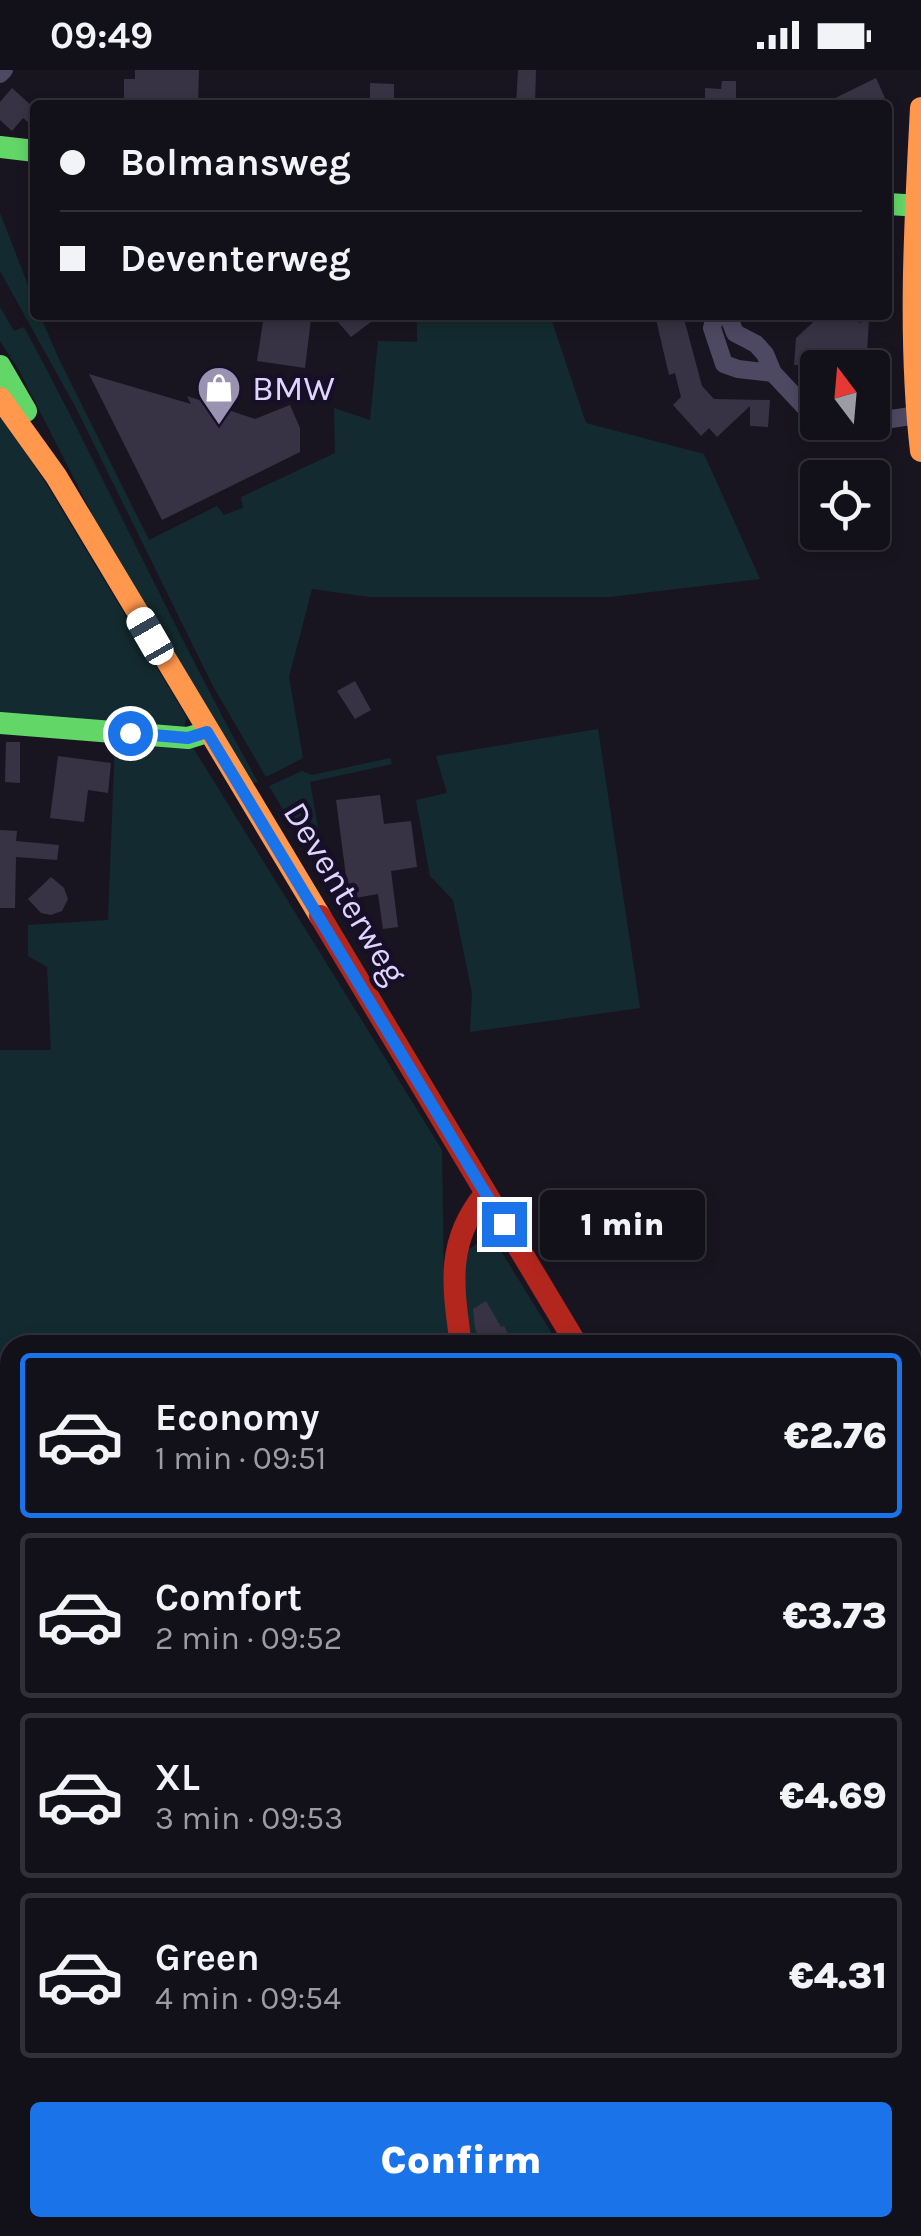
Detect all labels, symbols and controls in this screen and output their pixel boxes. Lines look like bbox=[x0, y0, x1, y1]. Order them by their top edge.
text: 09:49 bbox=[50, 13, 153, 58]
text: Bolmansweg bbox=[120, 140, 351, 185]
text: Deventerweg bbox=[120, 236, 351, 281]
north arrow bbox=[800, 350, 890, 440]
map controls bbox=[800, 350, 890, 550]
shop icon: BMW bbox=[196, 365, 242, 426]
place label: BMW bbox=[252, 368, 335, 409]
button: locate bbox=[800, 460, 890, 550]
car bbox=[122, 603, 178, 669]
route start bbox=[108, 711, 153, 756]
street label: Deventerweg bbox=[275, 795, 415, 991]
callout: 1 min bbox=[539, 1189, 704, 1259]
route end bbox=[482, 1202, 527, 1247]
text: 1 min bbox=[581, 1206, 664, 1243]
icon: car bbox=[35, 1391, 125, 1481]
text: Economy bbox=[155, 1395, 319, 1440]
text: €2.76 bbox=[784, 1413, 887, 1458]
text: 1 min · 09:51 bbox=[155, 1440, 326, 1477]
icon: car bbox=[35, 1571, 125, 1661]
text: Comfort bbox=[155, 1575, 302, 1620]
text: €3.73 bbox=[783, 1593, 887, 1638]
text: 2 min · 09:52 bbox=[155, 1620, 342, 1657]
icon: car bbox=[35, 1751, 125, 1841]
text: XL bbox=[155, 1755, 200, 1800]
text: €4.69 bbox=[780, 1773, 887, 1818]
text: 3 min · 09:53 bbox=[155, 1800, 343, 1837]
icon: car bbox=[35, 1931, 125, 2021]
text: Green bbox=[155, 1935, 260, 1980]
text: €4.31 bbox=[789, 1953, 887, 1998]
text: 4 min · 09:54 bbox=[155, 1980, 341, 2017]
button: Confirm bbox=[30, 2102, 892, 2217]

